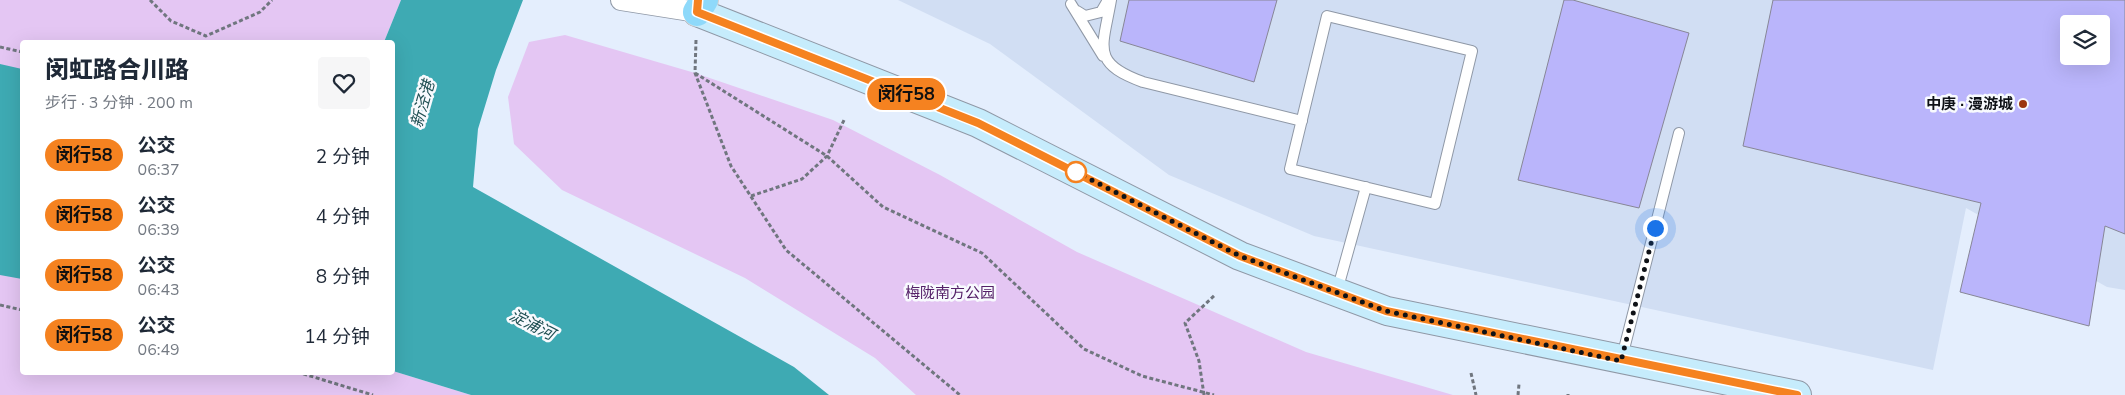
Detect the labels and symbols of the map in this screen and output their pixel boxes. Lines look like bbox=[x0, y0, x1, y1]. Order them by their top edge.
water label: 新泾港 bbox=[406, 76, 441, 130]
line badge: 闵行58 bbox=[871, 78, 941, 110]
place label: 中庚 · 漫游城 bbox=[1926, 94, 2013, 114]
marker: 中庚 · 漫游城 bbox=[2017, 98, 2029, 110]
unlabelled marker bbox=[1065, 161, 1087, 183]
your location bbox=[1643, 216, 1668, 241]
park label: 梅陇南方公园 bbox=[905, 283, 995, 303]
water label: 淀浦河 bbox=[506, 304, 561, 347]

